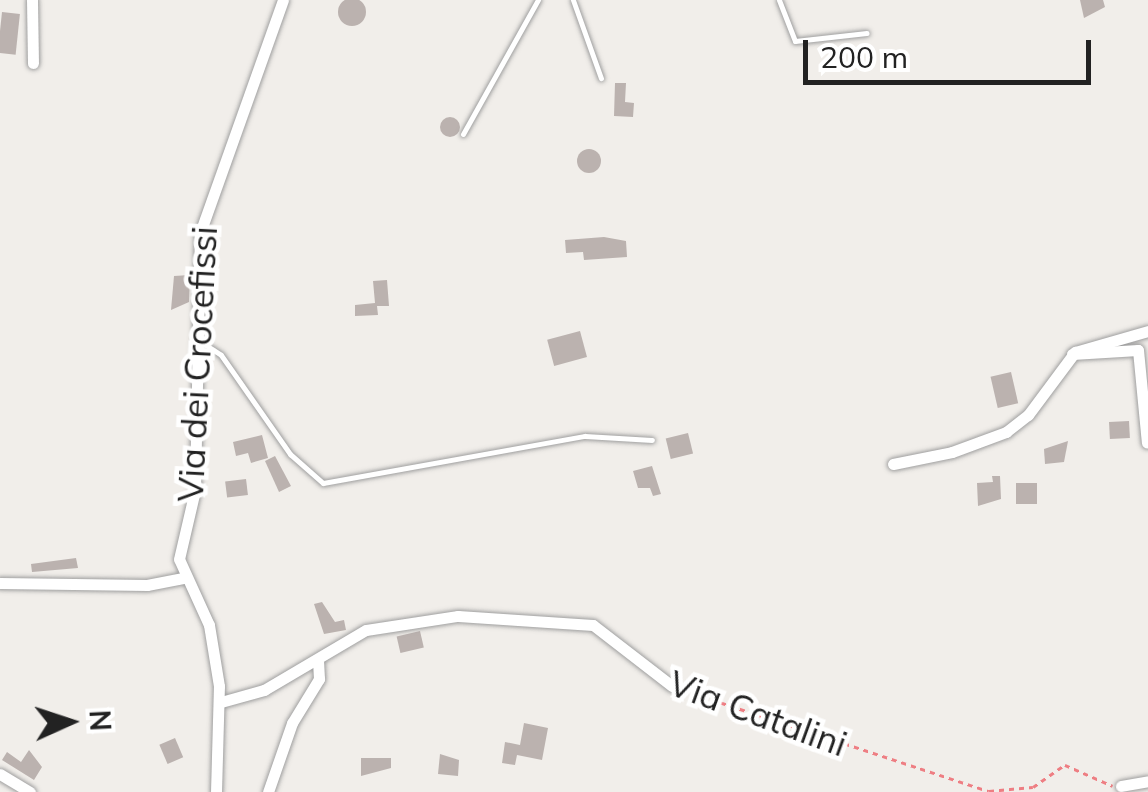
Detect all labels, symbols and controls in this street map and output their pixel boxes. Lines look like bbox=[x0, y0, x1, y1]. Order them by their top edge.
scale bar bbox=[808, 20, 1096, 82]
text: 200 m bbox=[820, 38, 908, 76]
street label: Via dei Crocefissi bbox=[169, 225, 225, 503]
street label: Via Catalini bbox=[663, 661, 853, 765]
north arrow bbox=[20, 672, 120, 772]
text: N bbox=[82, 709, 118, 732]

